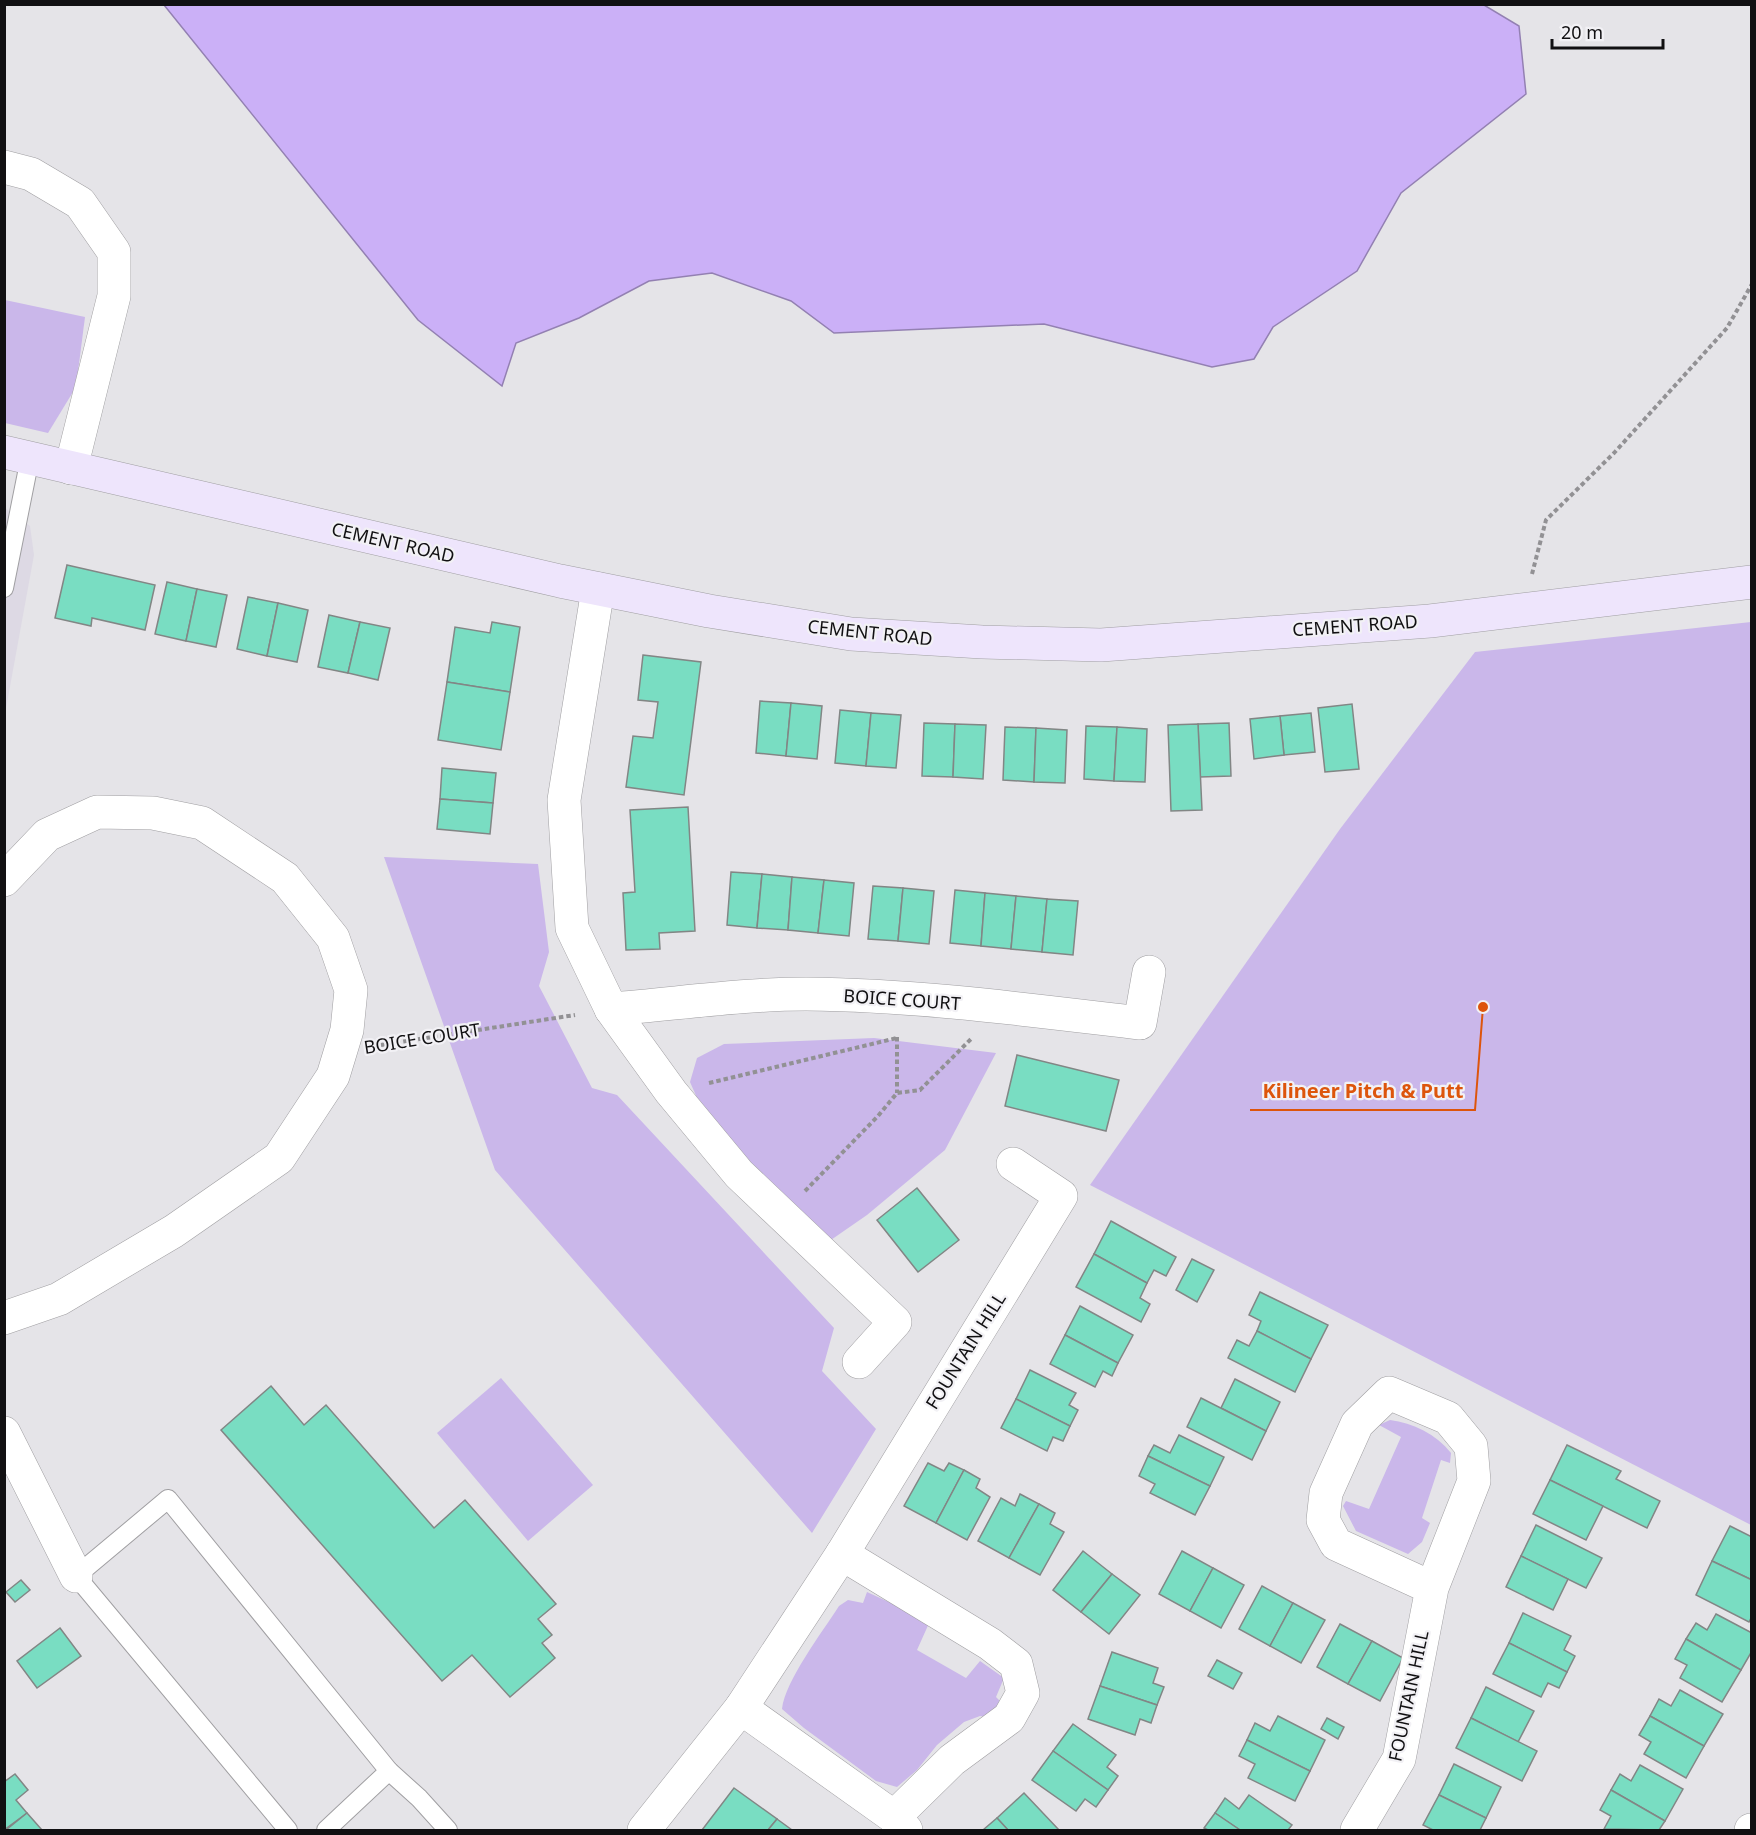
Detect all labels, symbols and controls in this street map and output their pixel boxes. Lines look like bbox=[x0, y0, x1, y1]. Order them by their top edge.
scale bar bbox=[1552, 12, 1663, 50]
text: 20 m bbox=[1561, 20, 1603, 44]
street label: CEMENT ROAD bbox=[329, 516, 457, 568]
street label: CEMENT ROAD bbox=[1291, 609, 1418, 641]
street label: CEMENT ROAD bbox=[806, 614, 934, 651]
street label: BOICE COURT bbox=[843, 983, 961, 1015]
street label: BOICE COURT bbox=[362, 1017, 482, 1059]
callout: Kilineer Pitch & Putt bbox=[1250, 1072, 1475, 1110]
text: Kilineer Pitch & Putt bbox=[1263, 1077, 1464, 1104]
street label: FOUNTAIN HILL bbox=[920, 1288, 1011, 1413]
street label: FOUNTAIN HILL bbox=[1382, 1628, 1434, 1763]

